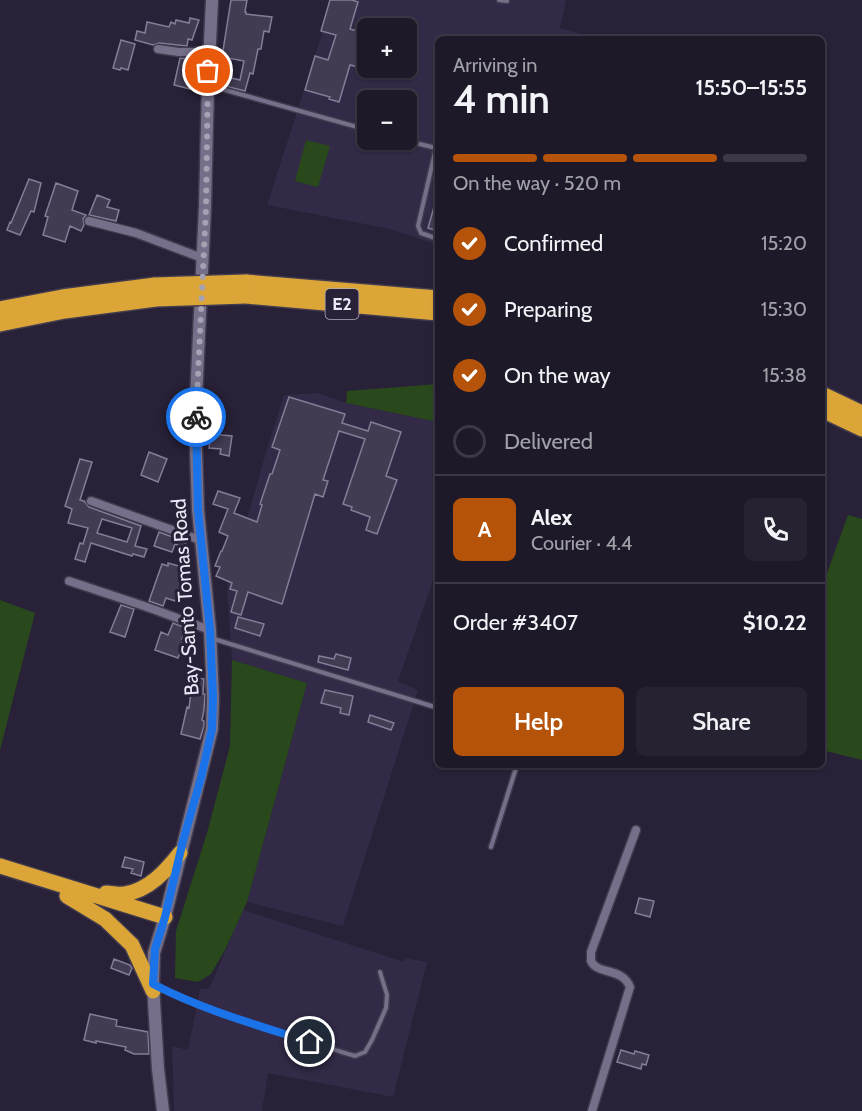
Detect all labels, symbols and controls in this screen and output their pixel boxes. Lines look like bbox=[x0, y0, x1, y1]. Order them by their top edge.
map controls bbox=[357, 18, 417, 150]
button: + bbox=[357, 18, 417, 78]
pin bbox=[182, 45, 233, 96]
text: Arriving in bbox=[453, 53, 537, 77]
icon: bag bbox=[191, 54, 224, 87]
text: 15:50–15:55 bbox=[695, 74, 807, 101]
text: 4 min bbox=[453, 75, 550, 123]
button: − bbox=[357, 90, 417, 150]
text: On the way · 520 m bbox=[453, 171, 621, 195]
icon: check bbox=[453, 227, 486, 260]
text: Confirmed bbox=[504, 230, 603, 257]
text: 15:20 bbox=[761, 231, 807, 255]
road number: E2 bbox=[326, 289, 358, 319]
icon: check bbox=[453, 293, 486, 326]
text: Preparing bbox=[504, 296, 592, 323]
text: 15:30 bbox=[761, 297, 807, 321]
icon: check bbox=[453, 359, 486, 392]
text: On the way bbox=[504, 362, 611, 389]
text: 15:38 bbox=[763, 363, 807, 387]
courier bbox=[166, 387, 226, 447]
icon: bike bbox=[180, 401, 213, 434]
text: Delivered bbox=[504, 428, 593, 455]
street label: Bay-Santo Tomas Road bbox=[166, 498, 204, 696]
button: phone bbox=[744, 498, 807, 561]
text: Alex bbox=[531, 504, 572, 531]
text: A bbox=[478, 516, 491, 543]
text: Courier · 4.4 bbox=[531, 531, 632, 555]
text: Order #3407 bbox=[453, 609, 578, 636]
text: $10.22 bbox=[743, 609, 807, 636]
button: Help bbox=[453, 687, 624, 756]
button: Share bbox=[636, 687, 807, 756]
pin bbox=[284, 1016, 335, 1067]
icon: home bbox=[293, 1025, 326, 1058]

